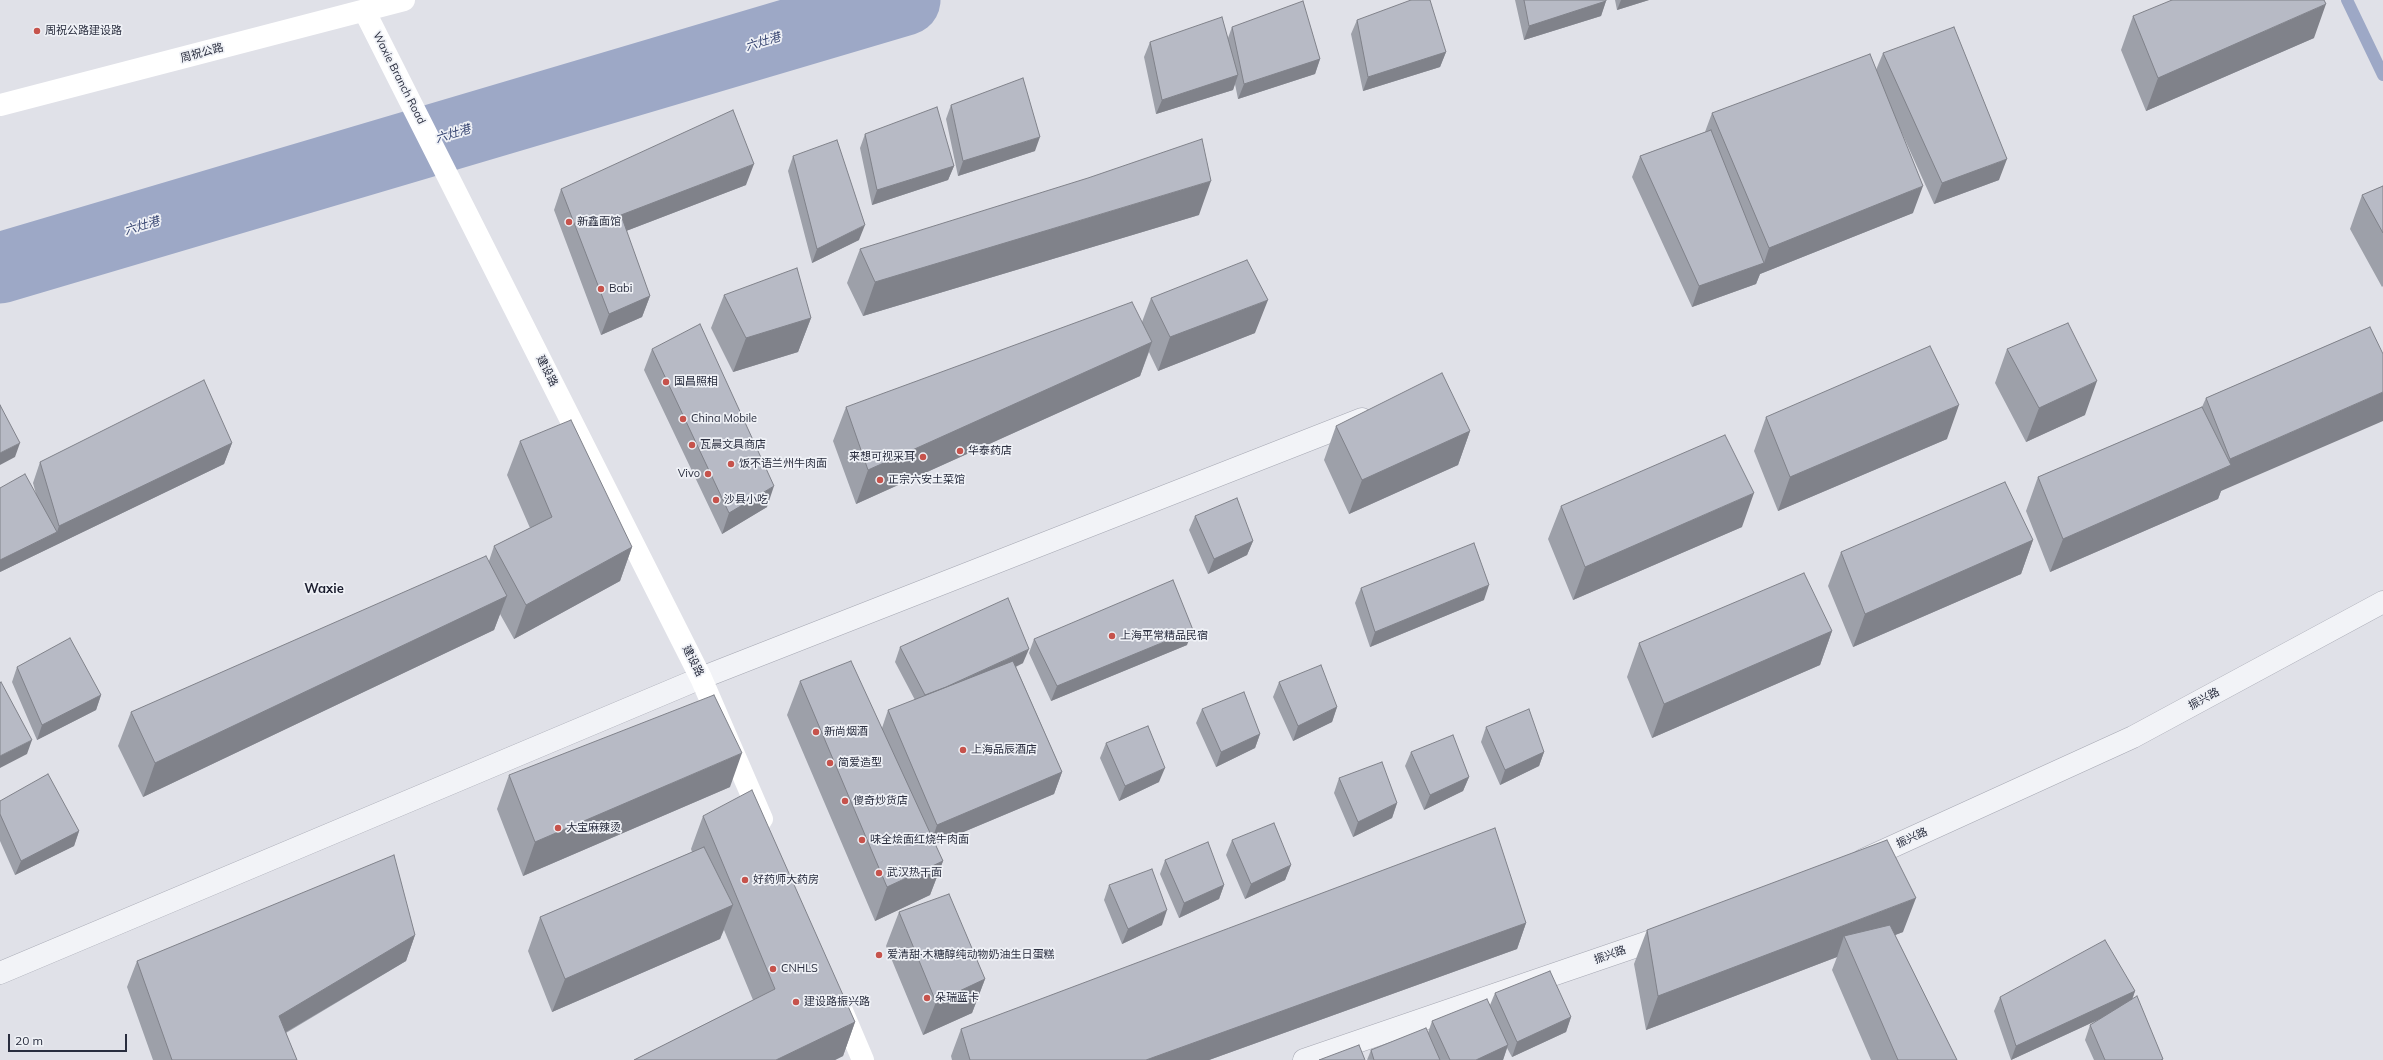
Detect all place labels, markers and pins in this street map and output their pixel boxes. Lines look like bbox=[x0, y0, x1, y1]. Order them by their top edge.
place label: 周祝公路建设路 bbox=[45, 24, 122, 38]
marker: 周祝公路建设路 bbox=[32, 26, 42, 36]
place label: 新鑫面馆 bbox=[577, 215, 621, 229]
marker: 新鑫面馆 bbox=[564, 217, 574, 227]
place label: Babi bbox=[609, 282, 632, 296]
marker: Babi bbox=[596, 284, 606, 294]
place label: 国昌照相 bbox=[674, 375, 718, 389]
marker: 国昌照相 bbox=[661, 377, 671, 387]
place label: China Mobile bbox=[691, 412, 757, 426]
marker: China Mobile bbox=[678, 414, 688, 424]
place label: 瓦晨文具商店 bbox=[700, 438, 766, 452]
marker: 瓦晨文具商店 bbox=[687, 440, 697, 450]
place label: 华泰药店 bbox=[968, 444, 1012, 458]
marker: 华泰药店 bbox=[955, 446, 965, 456]
place label: 来想可视采耳 bbox=[849, 450, 915, 464]
marker: 来想可视采耳 bbox=[918, 452, 928, 462]
place label: 饭不语兰州牛肉面 bbox=[739, 457, 827, 471]
marker: 饭不语兰州牛肉面 bbox=[726, 459, 736, 469]
place label: Vivo bbox=[678, 467, 700, 481]
marker: Vivo bbox=[703, 469, 713, 479]
place label: 正宗六安土菜馆 bbox=[888, 473, 965, 487]
marker: 正宗六安土菜馆 bbox=[875, 475, 885, 485]
place label: 沙县小吃 bbox=[724, 493, 768, 507]
marker: 沙县小吃 bbox=[711, 495, 721, 505]
place label: 上海平常精品民宿 bbox=[1120, 629, 1208, 643]
marker: 上海平常精品民宿 bbox=[1107, 631, 1117, 641]
place label: 新尚烟酒 bbox=[824, 725, 868, 739]
marker: 新尚烟酒 bbox=[811, 727, 821, 737]
place label: 上海品辰酒店 bbox=[971, 743, 1037, 757]
marker: 上海品辰酒店 bbox=[958, 745, 968, 755]
place label: 简爱造型 bbox=[838, 756, 882, 770]
marker: 简爱造型 bbox=[825, 758, 835, 768]
place label: 傻奇炒货店 bbox=[853, 794, 908, 808]
marker: 傻奇炒货店 bbox=[840, 796, 850, 806]
place label: 大宝麻辣烫 bbox=[566, 821, 621, 835]
marker: 大宝麻辣烫 bbox=[553, 823, 563, 833]
place label: 味全烩面红烧牛肉面 bbox=[870, 833, 969, 847]
marker: 味全烩面红烧牛肉面 bbox=[857, 835, 867, 845]
place label: 武汉热干面 bbox=[887, 866, 942, 880]
marker: 武汉热干面 bbox=[874, 868, 884, 878]
place label: 好药师大药房 bbox=[753, 873, 819, 887]
marker: 好药师大药房 bbox=[740, 875, 750, 885]
place label: 爱清甜·木糖醇纯动物奶油生日蛋糕 bbox=[887, 948, 1055, 962]
marker: 爱清甜·木糖醇纯动物奶油生日蛋糕 bbox=[874, 950, 884, 960]
place label: CNHLS bbox=[781, 962, 818, 976]
marker: CNHLS bbox=[768, 964, 778, 974]
place label: 朵瑞蓝卡 bbox=[935, 991, 979, 1005]
marker: 朵瑞蓝卡 bbox=[922, 993, 932, 1003]
place label: 建设路振兴路 bbox=[804, 995, 870, 1009]
marker: 建设路振兴路 bbox=[791, 997, 801, 1007]

